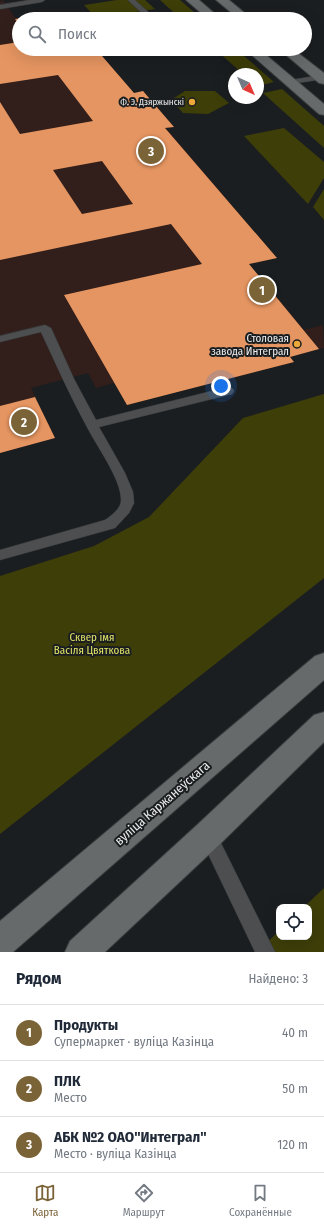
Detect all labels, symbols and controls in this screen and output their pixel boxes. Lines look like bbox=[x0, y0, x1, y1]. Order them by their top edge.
search box bbox=[12, 12, 312, 56]
icon: search bbox=[26, 23, 48, 45]
text: Поиск bbox=[58, 25, 96, 43]
north arrow bbox=[228, 68, 264, 104]
place label: Ф. Э. Дзяржынскі bbox=[120, 97, 184, 107]
marker: Ф. Э. Дзяржынскі bbox=[187, 97, 197, 107]
pin: 3 bbox=[138, 136, 164, 166]
pin: 1 bbox=[249, 275, 275, 305]
place label: Столовая завода Интеграл bbox=[211, 332, 289, 358]
marker: Столовая завода Интеграл bbox=[292, 339, 302, 349]
your location bbox=[211, 376, 231, 396]
pin: 2 bbox=[11, 407, 37, 437]
park label: Сквер імя Васіля Цвяткова bbox=[54, 631, 130, 657]
street label: вуліца Каржанеўскага bbox=[112, 758, 212, 848]
map controls bbox=[276, 904, 312, 940]
button: locate bbox=[276, 904, 312, 940]
text: Рядом bbox=[16, 968, 61, 989]
text: Найдено: 3 bbox=[248, 971, 308, 986]
text: Продукты bbox=[54, 1016, 118, 1034]
text: 1 bbox=[26, 1025, 32, 1040]
text: 40 m bbox=[282, 1025, 308, 1040]
text: Супермаркет · вуліца Казінца bbox=[54, 1034, 214, 1049]
text: ПЛК bbox=[54, 1072, 80, 1090]
text: 2 bbox=[26, 1081, 32, 1096]
text: 50 m bbox=[282, 1081, 308, 1096]
text: Место bbox=[54, 1090, 87, 1105]
text: АБК №2 ОАО"Интеграл" bbox=[54, 1128, 207, 1146]
text: 3 bbox=[26, 1137, 32, 1152]
text: 120 m bbox=[277, 1137, 308, 1152]
text: Место · вуліца Казінца bbox=[54, 1146, 177, 1161]
tab: Карта bbox=[32, 1182, 58, 1219]
tab: Маршрут bbox=[123, 1182, 165, 1219]
tab: Сохранённые bbox=[229, 1182, 292, 1219]

